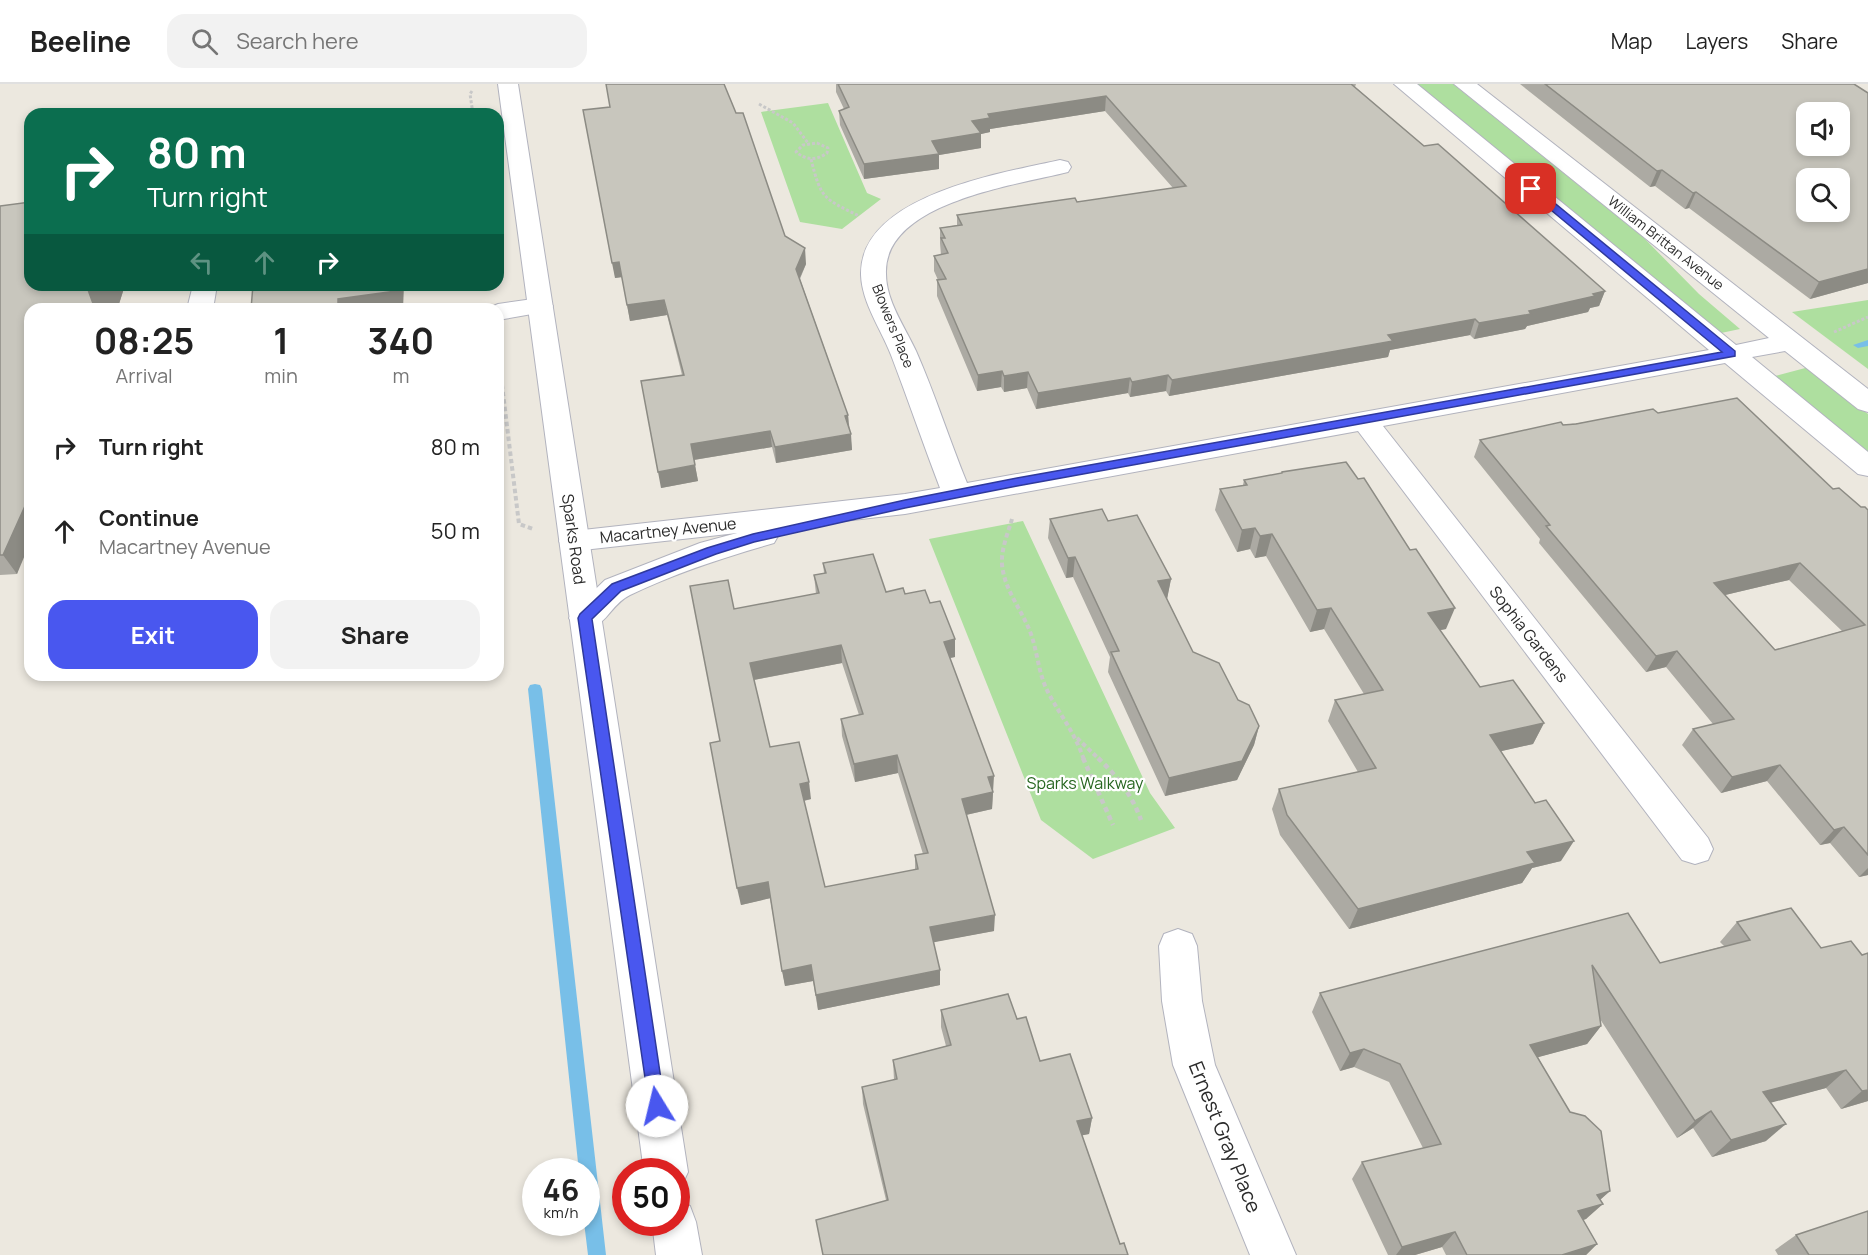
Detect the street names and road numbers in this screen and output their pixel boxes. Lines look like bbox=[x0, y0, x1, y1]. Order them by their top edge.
street label: William Brittan Avenue bbox=[1604, 191, 1728, 294]
street label: Blowers Place bbox=[868, 281, 919, 370]
street label: Sparks Road bbox=[557, 492, 591, 586]
street label: Macartney Avenue bbox=[599, 512, 737, 548]
street label: Sophia Gardens bbox=[1484, 581, 1574, 687]
street label: Ernest Gray Place bbox=[1183, 1057, 1268, 1216]

